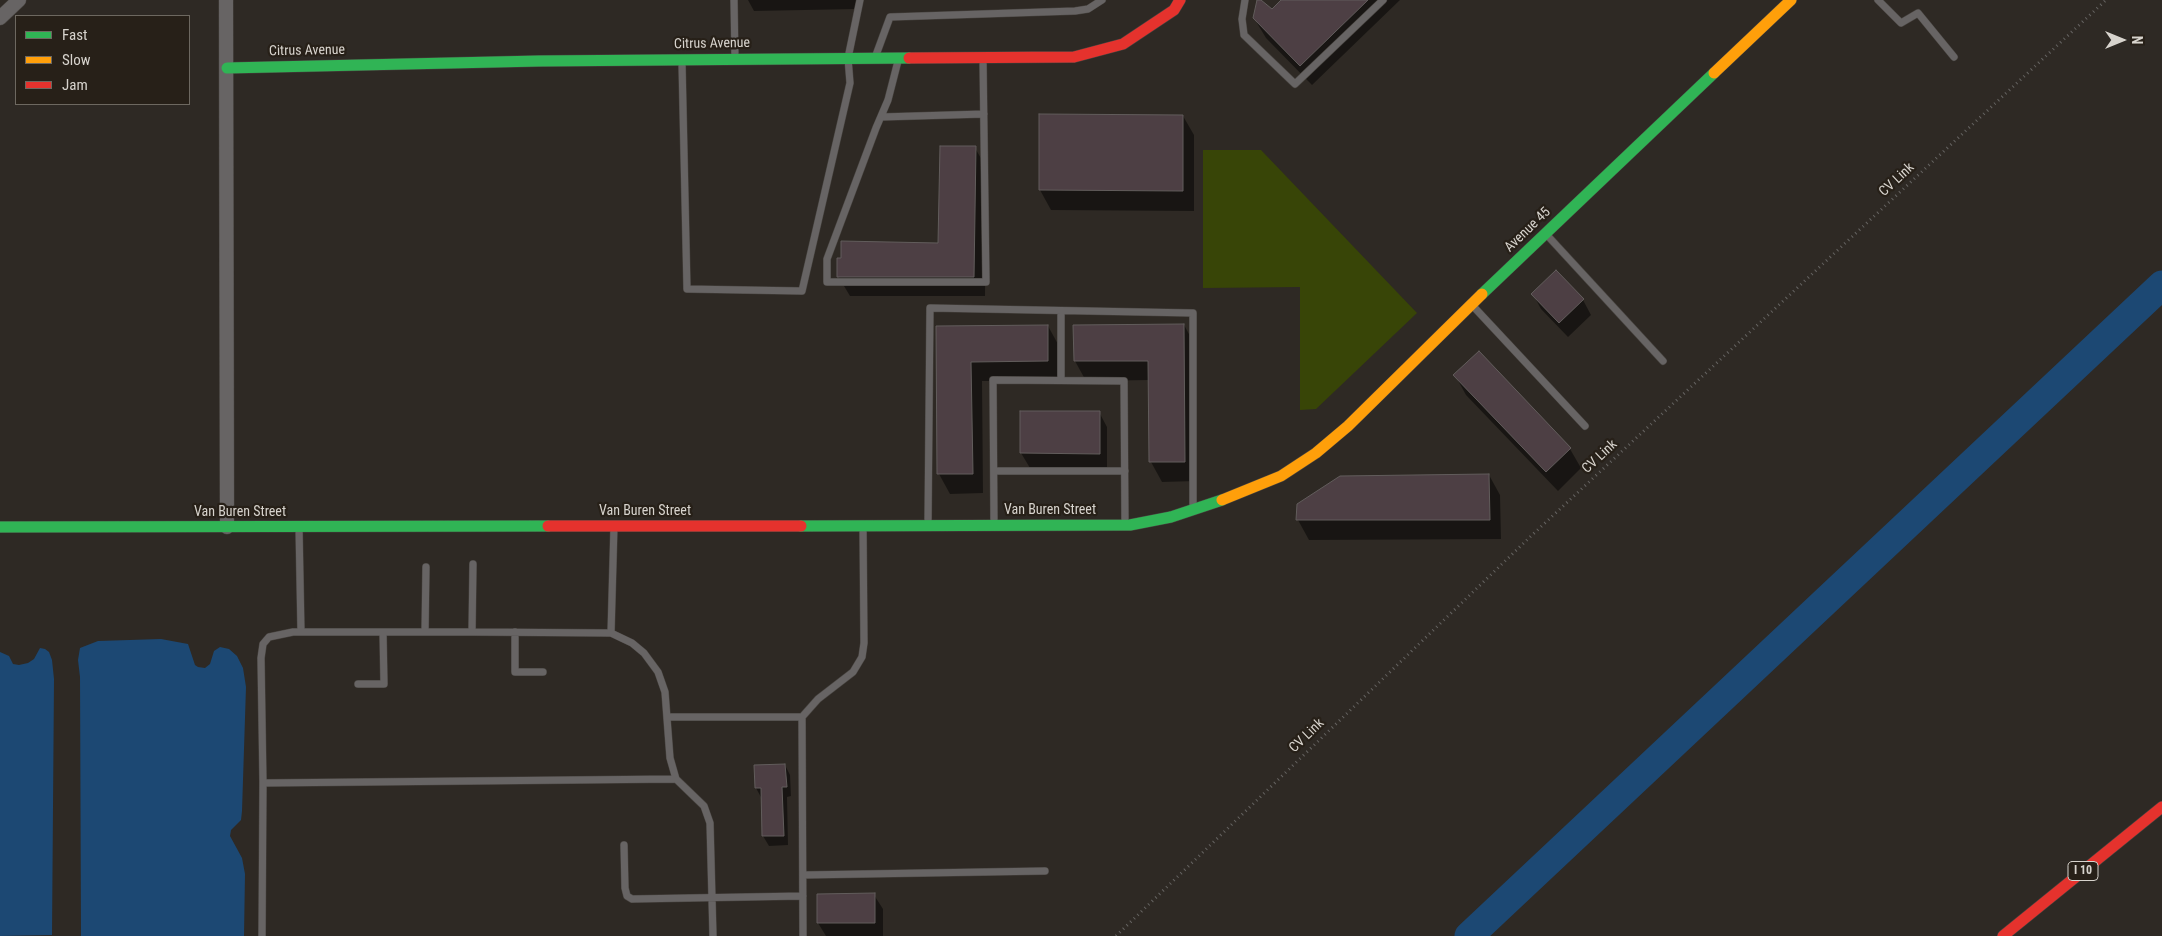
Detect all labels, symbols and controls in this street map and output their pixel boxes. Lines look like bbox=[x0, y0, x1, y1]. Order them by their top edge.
legend bbox=[15, 15, 190, 105]
north arrow bbox=[2097, 15, 2147, 65]
text: Fast bbox=[62, 26, 87, 44]
street label: Citrus Avenue bbox=[674, 35, 750, 53]
text: N bbox=[2129, 36, 2145, 44]
street label: Citrus Avenue bbox=[269, 42, 345, 60]
text: Slow bbox=[62, 51, 91, 69]
text: Jam bbox=[62, 76, 88, 94]
street label: CV Link bbox=[1876, 160, 1918, 200]
street label: Avenue 45 bbox=[1502, 204, 1554, 256]
street label: CV Link bbox=[1579, 437, 1621, 477]
street label: Van Buren Street bbox=[1004, 502, 1096, 518]
street label: Van Buren Street bbox=[599, 503, 691, 519]
street label: Van Buren Street bbox=[194, 504, 286, 520]
street label: CV Link bbox=[1286, 715, 1328, 757]
road number: I 10 bbox=[2068, 861, 2098, 880]

